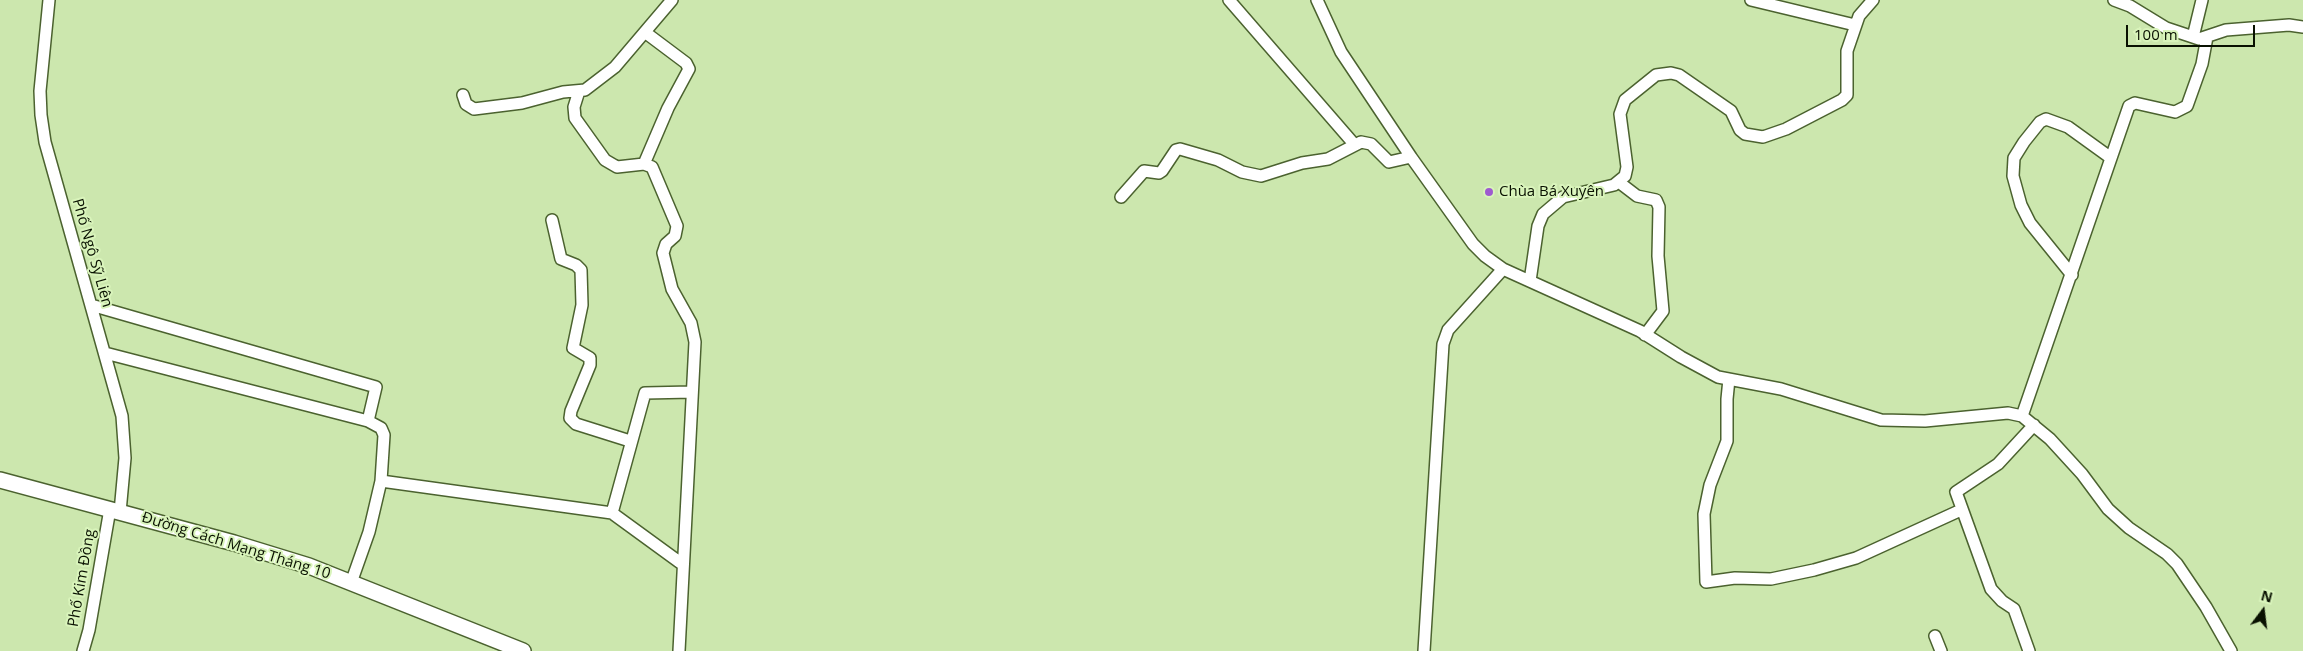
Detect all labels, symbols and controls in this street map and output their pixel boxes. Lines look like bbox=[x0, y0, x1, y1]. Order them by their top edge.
scale bar bbox=[2128, 15, 2257, 47]
text: 100 m bbox=[2134, 24, 2178, 44]
place label: Chùa Bá Xuyên bbox=[1499, 183, 1604, 201]
marker: Chùa Bá Xuyên bbox=[1483, 186, 1495, 198]
street label: Phố Ngô Sỹ Liên bbox=[68, 197, 116, 309]
street label: Đường Cách Mạng Tháng 10 bbox=[139, 509, 333, 583]
street label: Phố Kim Đồng bbox=[65, 528, 99, 628]
text: N bbox=[2259, 585, 2275, 607]
north arrow bbox=[2238, 586, 2288, 636]

